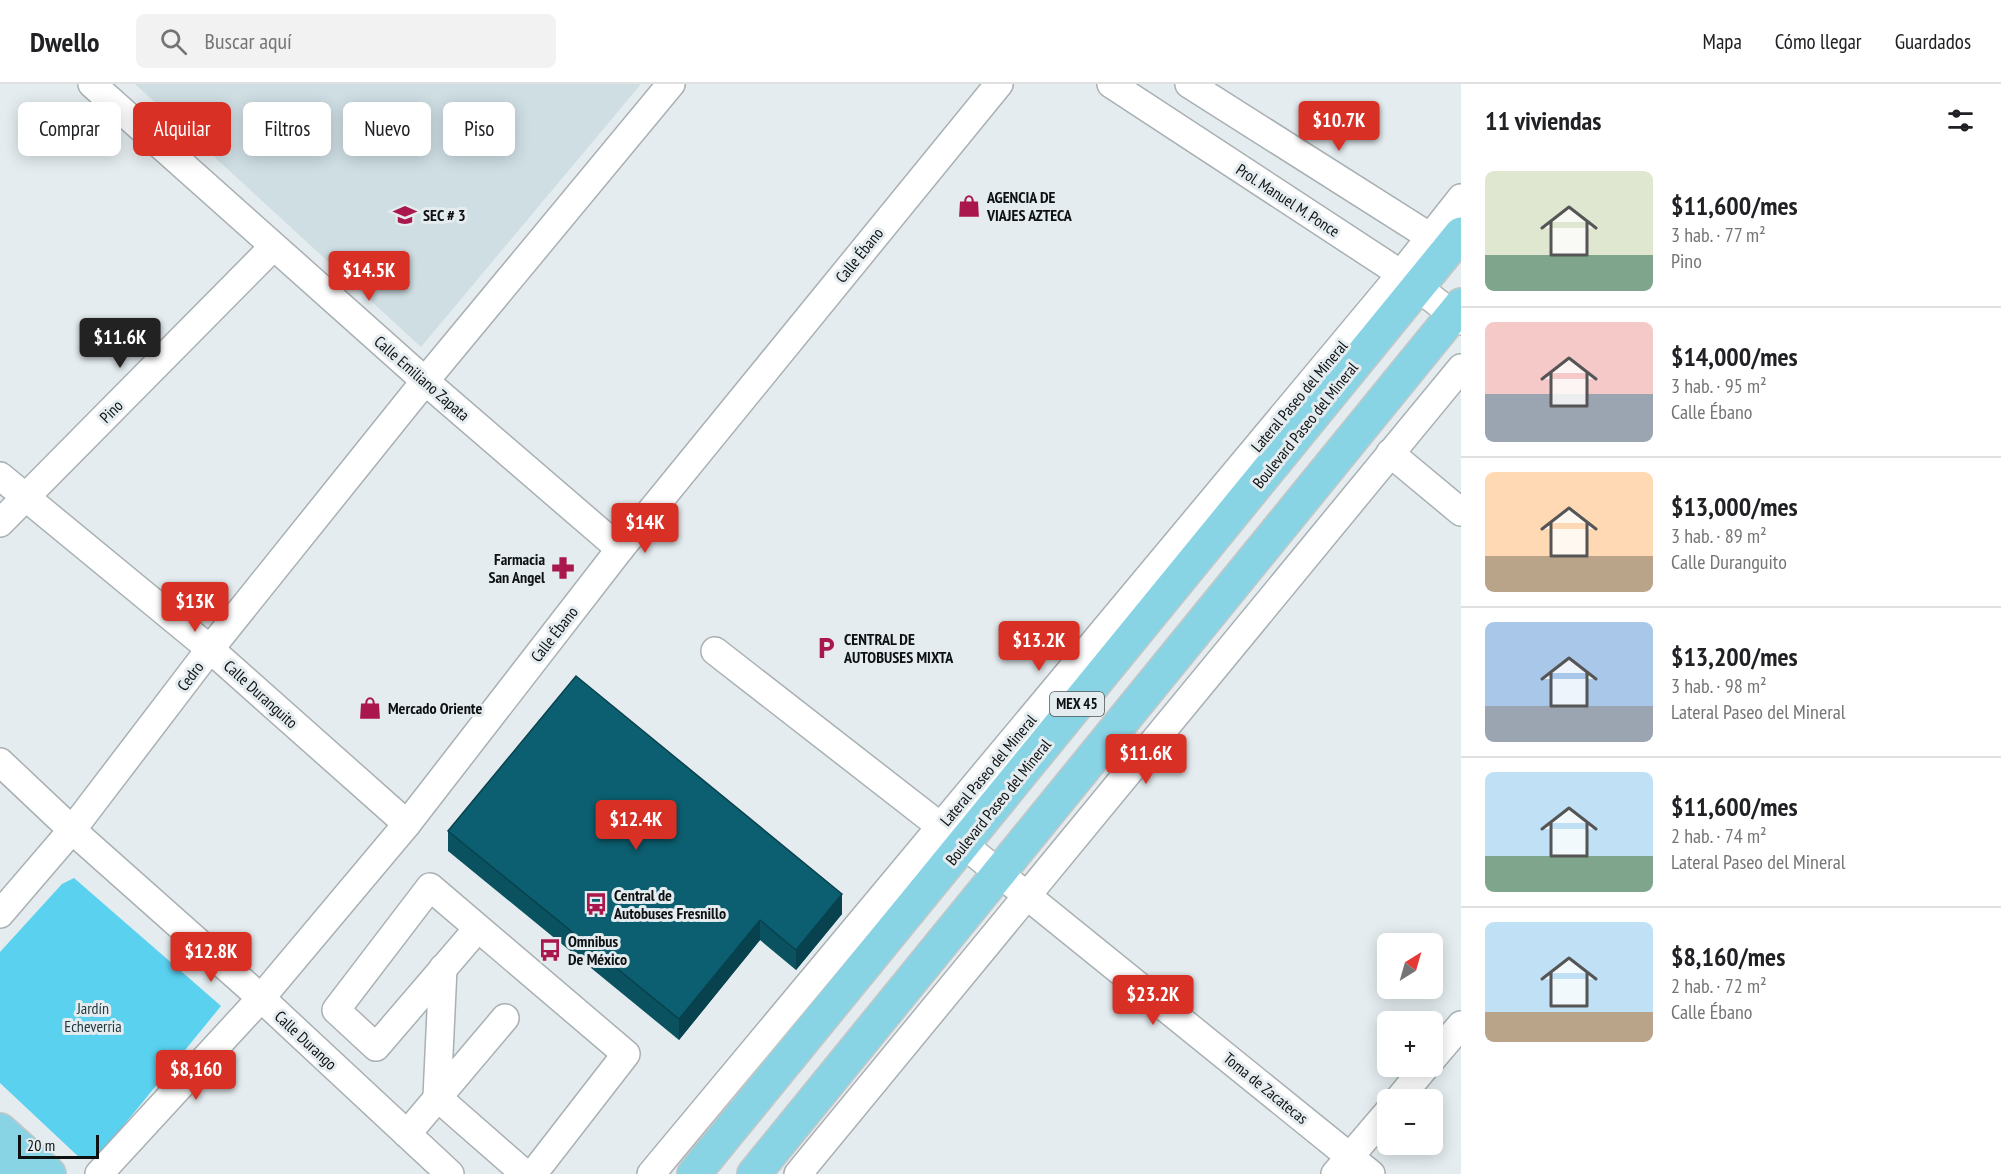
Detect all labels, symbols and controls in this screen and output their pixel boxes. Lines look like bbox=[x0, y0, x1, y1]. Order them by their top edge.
search box bbox=[136, 14, 556, 68]
text: Dwello bbox=[30, 23, 100, 60]
icon: search bbox=[157, 25, 190, 58]
text: Buscar aquí bbox=[205, 27, 292, 55]
text: Mapa bbox=[1703, 28, 1742, 55]
text: Cómo llegar bbox=[1775, 28, 1862, 55]
text: Guardados bbox=[1895, 28, 1971, 55]
pin: $10.7K bbox=[1290, 101, 1388, 152]
chip: Comprar bbox=[18, 102, 121, 156]
chip: Alquilar bbox=[133, 102, 231, 156]
chip: Filtros bbox=[243, 102, 331, 156]
chip: Nuevo bbox=[343, 102, 431, 156]
chip: Piso bbox=[443, 102, 515, 156]
text: 11 viviendas bbox=[1485, 104, 1601, 137]
icon: filters bbox=[1944, 104, 1977, 137]
text: $10.7K bbox=[1313, 107, 1365, 133]
street label: Prol. Manuel M. Ponce bbox=[1232, 159, 1344, 241]
place label: AGENCIA DE VIAJES AZTECA bbox=[986, 187, 1073, 225]
text: $11,600/mes bbox=[1671, 189, 1798, 222]
shop icon: AGENCIA DE VIAJES AZTECA bbox=[956, 193, 982, 219]
icon: home bbox=[1533, 195, 1605, 267]
school or university icon: SEC # 3 bbox=[392, 202, 418, 228]
place label: SEC # 3 bbox=[423, 205, 466, 225]
text: 3 hab. · 77 m² bbox=[1671, 222, 1766, 248]
street label: Calle Ébano bbox=[831, 223, 887, 287]
text: Pino bbox=[1671, 248, 1702, 274]
pin: $14.5K bbox=[320, 251, 418, 302]
text: $14.5K bbox=[343, 257, 395, 283]
pin: $11.6K bbox=[71, 318, 169, 369]
text: $11.6K bbox=[94, 324, 146, 350]
street label: Calle Emiliano Zapata bbox=[370, 331, 474, 425]
street label: Lateral Paseo del Mineral bbox=[1247, 336, 1352, 456]
text: $14,000/mes bbox=[1671, 340, 1798, 373]
icon: home bbox=[1533, 346, 1605, 418]
street label: Boulevard Paseo del Mineral bbox=[1248, 358, 1362, 492]
text: 3 hab. · 95 m² bbox=[1671, 373, 1767, 399]
street label: Pino bbox=[95, 395, 127, 427]
text: Calle Ébano bbox=[1671, 399, 1752, 425]
text: $13,000/mes bbox=[1671, 490, 1798, 523]
icon: home bbox=[1533, 496, 1605, 568]
pin: $14K bbox=[609, 503, 681, 554]
text: $14K bbox=[625, 509, 665, 535]
text: 3 hab. · 89 m² bbox=[1671, 523, 1767, 549]
place label: Farmacia San Angel bbox=[488, 549, 545, 587]
text: Calle Duranguito bbox=[1671, 549, 1787, 575]
pharmacy icon: Farmacia San Angel bbox=[550, 555, 576, 581]
pin: $13K bbox=[159, 582, 231, 633]
text: $13K bbox=[175, 588, 215, 614]
street label: Calle Ébano bbox=[526, 602, 582, 666]
pin: $13.2K bbox=[990, 621, 1088, 672]
text: $13.2K bbox=[1013, 627, 1065, 653]
place label: CENTRAL DE AUTOBUSES MIXTA bbox=[843, 629, 954, 667]
parking icon: CENTRAL DE AUTOBUSES MIXTA bbox=[813, 635, 839, 661]
text: $13,200/mes bbox=[1671, 640, 1798, 673]
icon: home bbox=[1533, 646, 1605, 718]
street label: Calle Duranguito bbox=[220, 656, 302, 732]
street label: Cedro bbox=[172, 657, 208, 695]
text: 3 hab. · 98 m² bbox=[1671, 673, 1767, 699]
road number: MEX 45 bbox=[1050, 692, 1104, 716]
shop icon: Mercado Oriente bbox=[357, 695, 383, 721]
place label: Mercado Oriente bbox=[388, 698, 483, 718]
text: Lateral Paseo del Mineral bbox=[1671, 699, 1845, 725]
street label: Lateral Paseo del Mineral bbox=[936, 710, 1041, 830]
pin: $11.6K bbox=[1097, 734, 1195, 785]
street label: Boulevard Paseo del Mineral bbox=[941, 735, 1055, 869]
text: $11.6K bbox=[1120, 740, 1172, 766]
text: $11,600/mes bbox=[1671, 790, 1798, 823]
icon: home bbox=[1533, 796, 1605, 868]
pin: $12.4K bbox=[587, 800, 685, 851]
text: $12.4K bbox=[610, 806, 662, 832]
text: 2 hab. · 74 m² bbox=[1671, 823, 1767, 849]
text: Lateral Paseo del Mineral bbox=[1671, 849, 1845, 875]
place label: Central de Autobuses Fresnillo bbox=[613, 885, 726, 923]
bus stop icon: Central de Autobuses Fresnillo bbox=[583, 891, 609, 917]
place label: Omnibus De México bbox=[568, 931, 627, 969]
pin: $12.8K bbox=[162, 932, 260, 983]
north arrow bbox=[1377, 933, 1443, 999]
map controls bbox=[1377, 933, 1443, 1155]
bus stop icon: Omnibus De México bbox=[537, 937, 563, 963]
text: $12.8K bbox=[185, 938, 237, 964]
text: $8,160/mes bbox=[1671, 940, 1785, 973]
icon: home bbox=[1533, 946, 1605, 1018]
text: 2 hab. · 72 m² bbox=[1671, 973, 1767, 999]
pin: $23.2K bbox=[1104, 975, 1202, 1026]
text: $23.2K bbox=[1127, 981, 1179, 1007]
park label: Jardín Echeverria bbox=[64, 998, 122, 1036]
text: Calle Ébano bbox=[1671, 999, 1752, 1025]
street label: Calle Durango bbox=[271, 1006, 341, 1074]
button: + bbox=[1377, 1011, 1443, 1077]
street label: Toma de Zacatecas bbox=[1220, 1048, 1312, 1128]
pin: $8,160 bbox=[147, 1050, 245, 1101]
text: $8,160 bbox=[170, 1056, 222, 1082]
button: − bbox=[1377, 1089, 1443, 1155]
scale bar bbox=[18, 1132, 99, 1160]
text: 20 m bbox=[27, 1135, 55, 1155]

